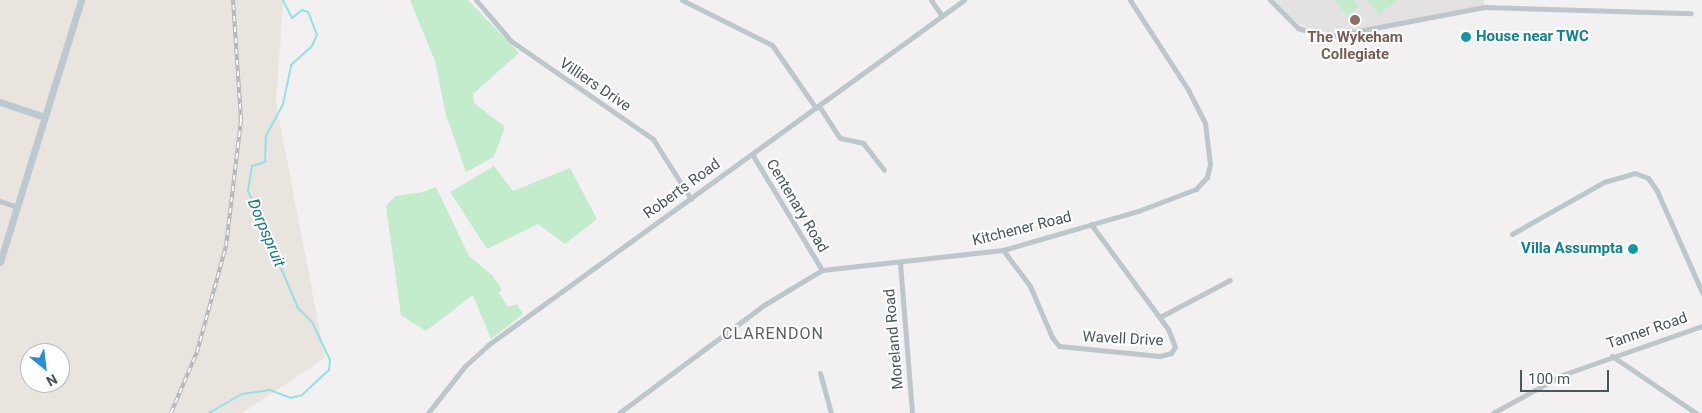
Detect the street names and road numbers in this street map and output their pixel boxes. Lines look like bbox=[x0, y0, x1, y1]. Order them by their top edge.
street label: Villiers Drive bbox=[556, 55, 634, 115]
street label: Roberts Road bbox=[640, 155, 724, 223]
street label: Centenary Road bbox=[762, 156, 832, 256]
street label: Kitchener Road bbox=[971, 208, 1073, 250]
street label: Moreland Road bbox=[881, 288, 907, 390]
street label: Tanner Road bbox=[1604, 309, 1690, 353]
street label: Wavell Drive bbox=[1082, 328, 1164, 350]

